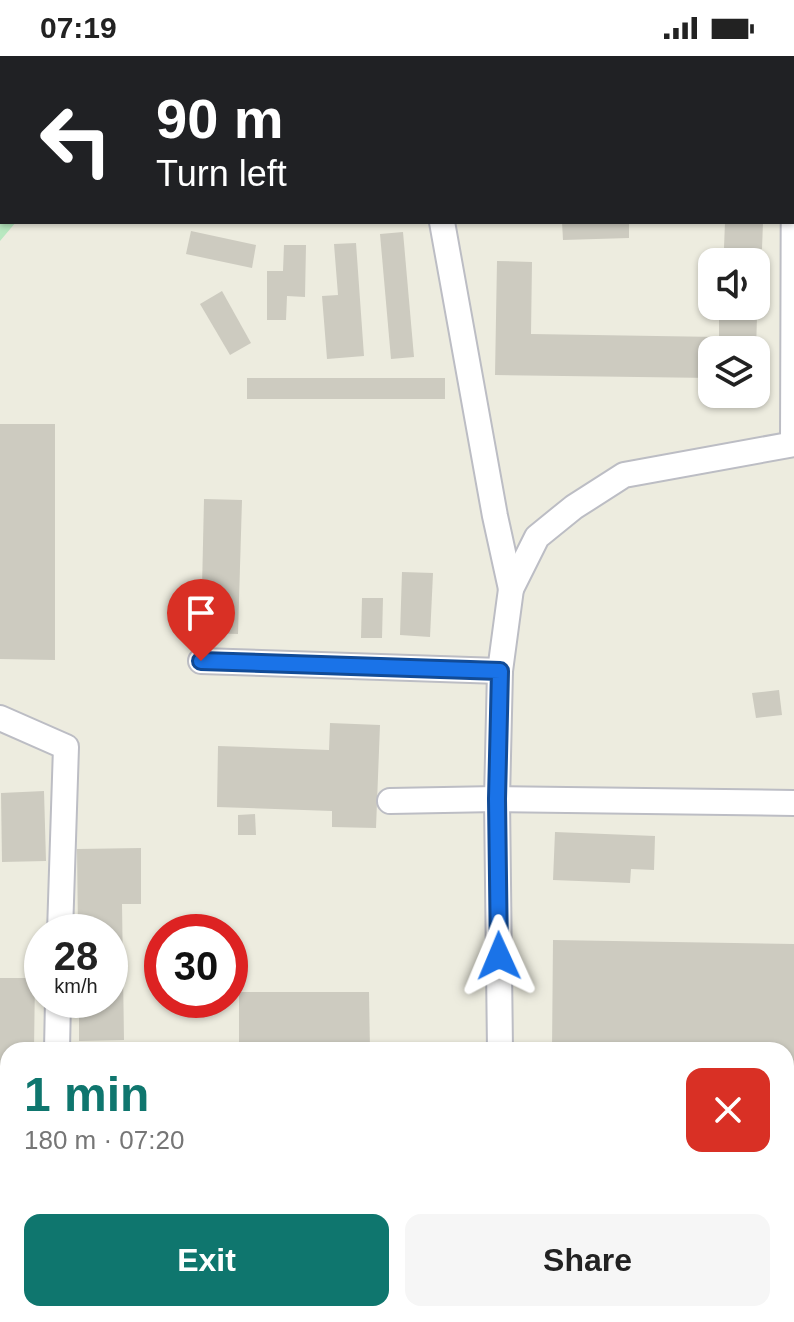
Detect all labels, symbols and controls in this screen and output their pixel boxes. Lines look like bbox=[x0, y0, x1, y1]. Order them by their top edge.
text: 07:19 bbox=[40, 11, 117, 44]
text: 90 m bbox=[156, 87, 284, 150]
icon: left bbox=[24, 88, 128, 192]
text: Turn left bbox=[156, 153, 287, 194]
map controls bbox=[698, 248, 770, 408]
button: sound bbox=[698, 248, 770, 320]
button: layers bbox=[698, 336, 770, 408]
pin bbox=[167, 579, 235, 661]
icon: arrive bbox=[179, 591, 223, 635]
speed limit sign: 30 bbox=[144, 914, 248, 1018]
position arrow bbox=[457, 914, 541, 998]
text: 28 bbox=[54, 934, 98, 978]
text: km/h bbox=[54, 975, 98, 997]
text: 1 min bbox=[24, 1068, 149, 1121]
button: close bbox=[686, 1068, 770, 1152]
text: 180 m · 07:20 bbox=[24, 1125, 184, 1155]
button: Exit bbox=[24, 1214, 389, 1306]
button: Share bbox=[405, 1214, 770, 1306]

